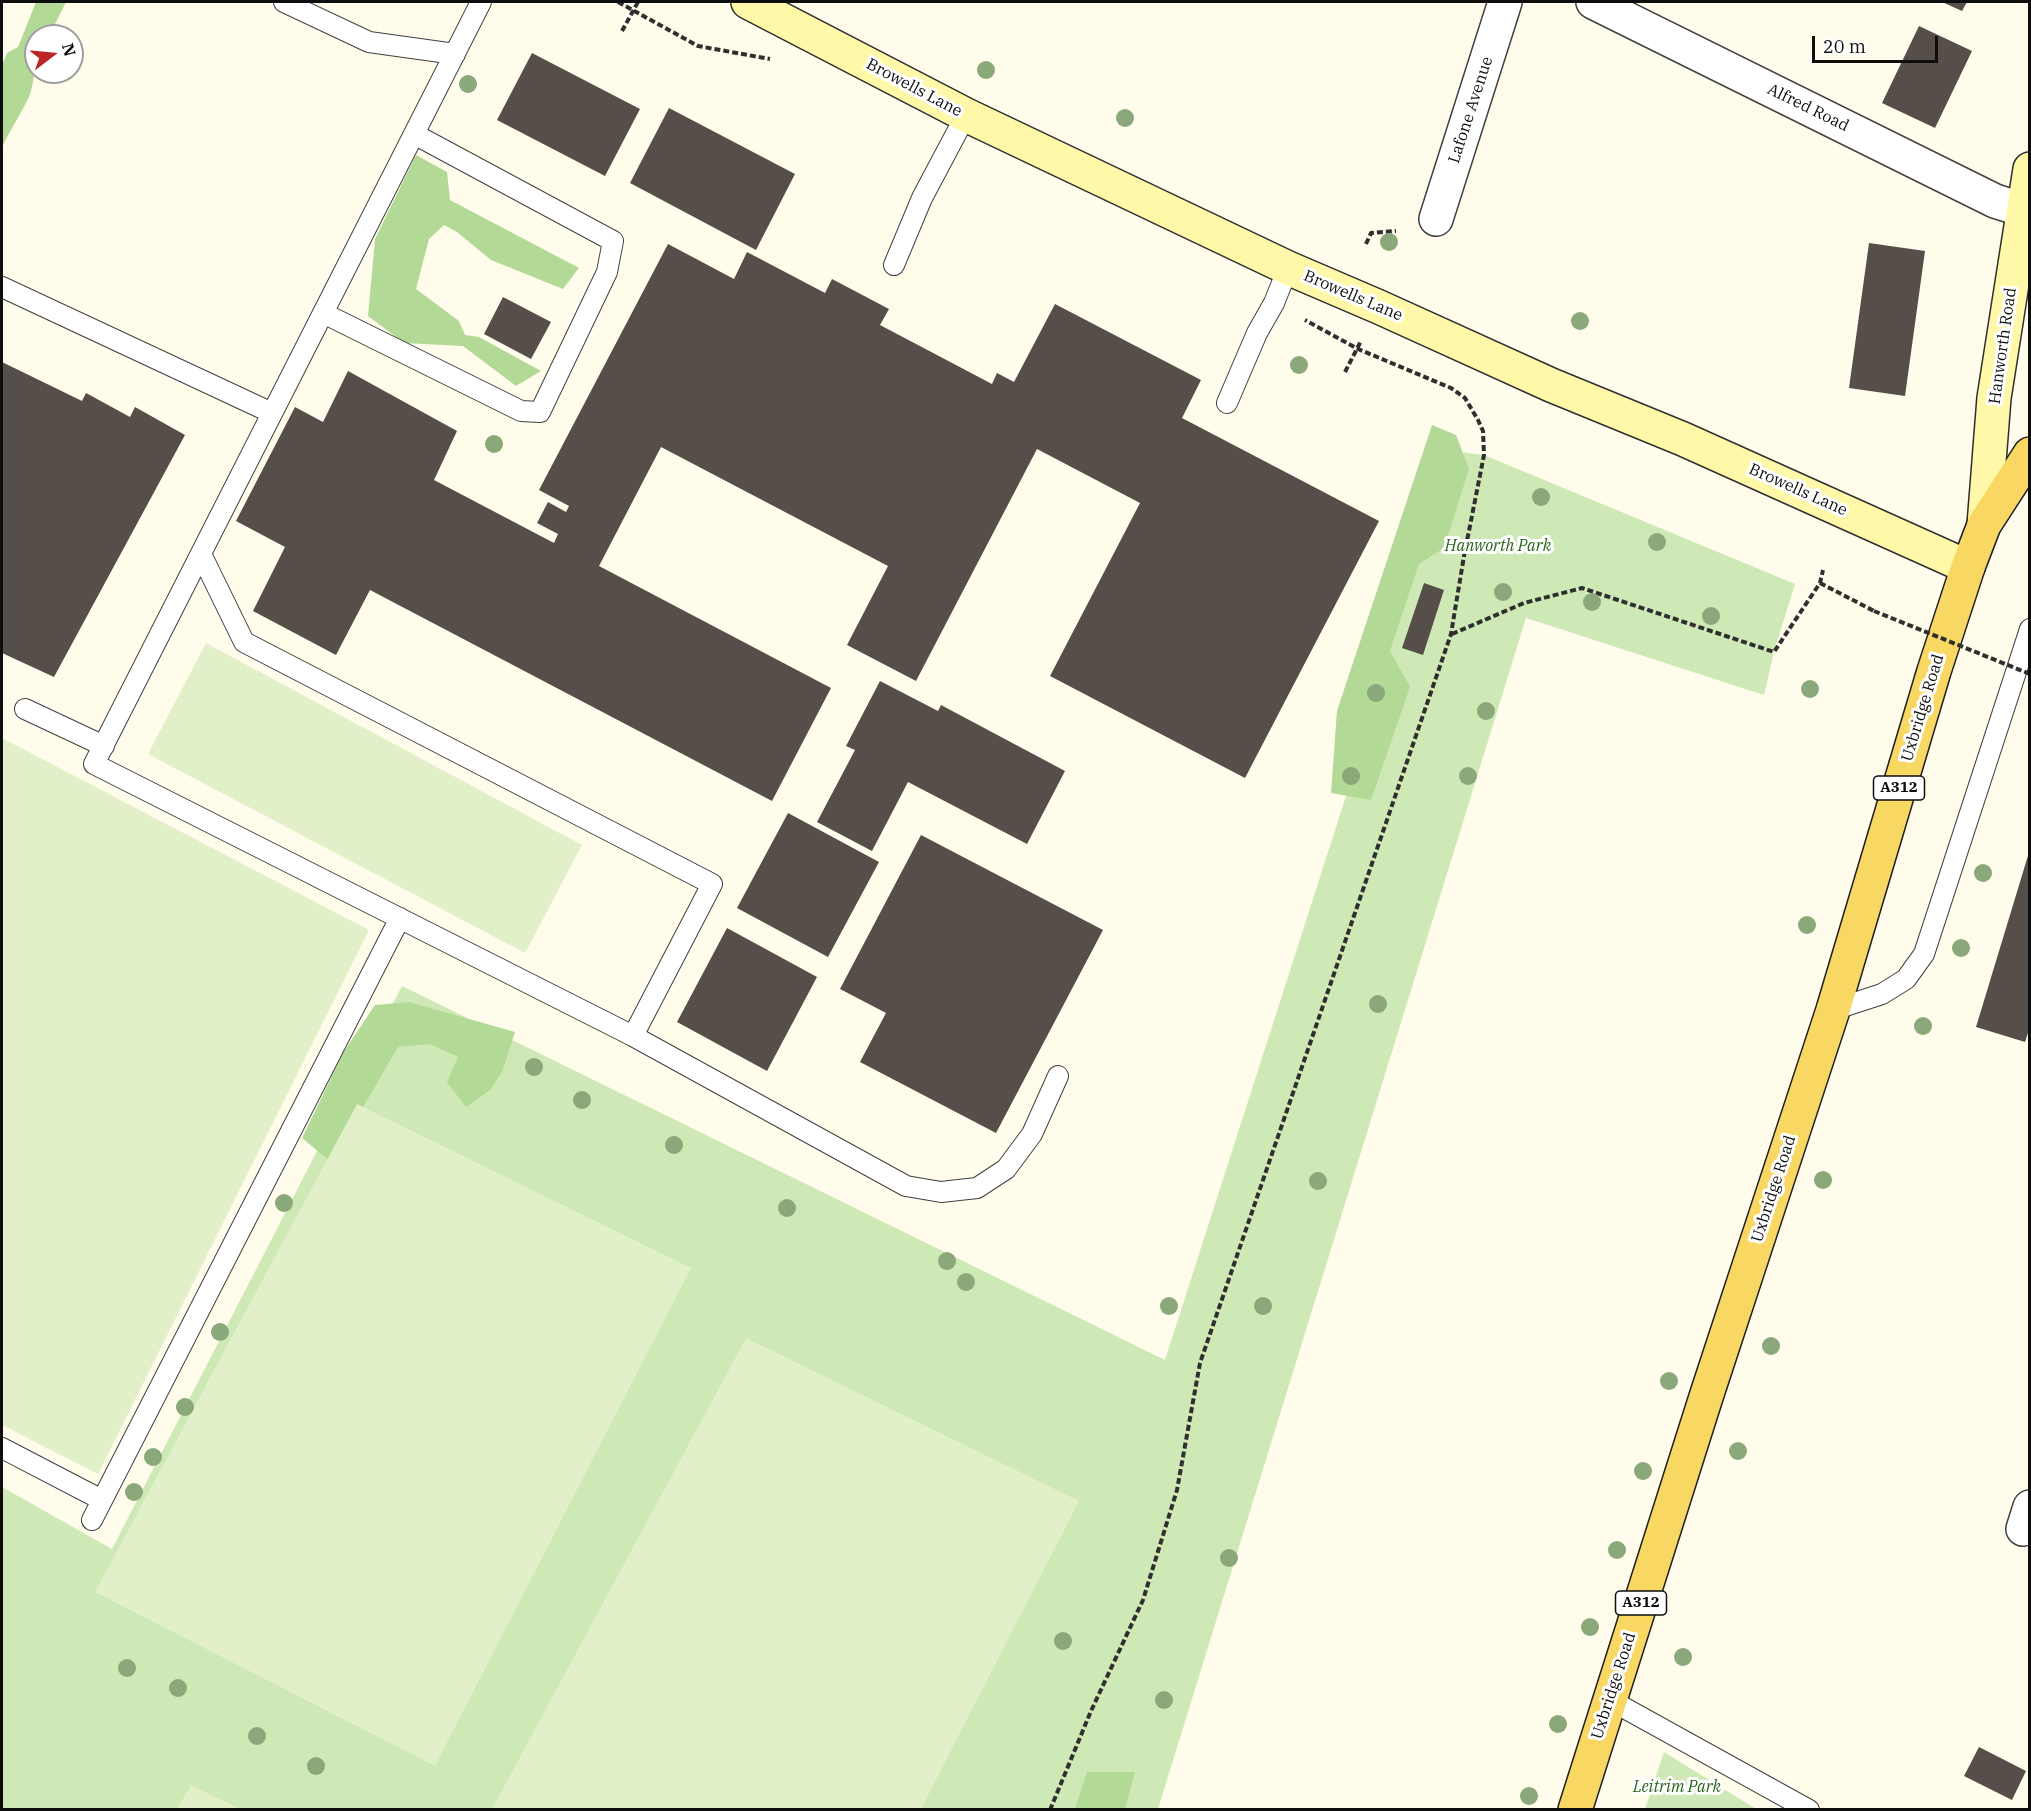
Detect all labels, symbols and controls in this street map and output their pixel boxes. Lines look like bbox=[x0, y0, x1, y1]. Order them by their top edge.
north arrow bbox=[24, 24, 84, 84]
scale bar bbox=[1815, 24, 1941, 62]
text: 20 m bbox=[1823, 35, 1866, 58]
text: N bbox=[58, 41, 81, 58]
street label: Lafone Avenue bbox=[1445, 54, 1497, 166]
street label: Browells Lane bbox=[863, 55, 965, 121]
street label: Alfred Road bbox=[1764, 80, 1852, 136]
street label: Browells Lane bbox=[1301, 266, 1405, 326]
street label: Hanworth Road bbox=[1985, 286, 2021, 406]
street label: Browells Lane bbox=[1746, 460, 1850, 520]
park label: Hanworth Park bbox=[1445, 536, 1551, 556]
street label: Uxbridge Road bbox=[1898, 652, 1948, 764]
road number: A312 bbox=[1874, 776, 1924, 800]
street label: Uxbridge Road bbox=[1748, 1133, 1800, 1245]
road number: A312 bbox=[1616, 1591, 1666, 1615]
street label: Uxbridge Road bbox=[1588, 1630, 1640, 1742]
park label: Leitrim Park bbox=[1633, 1777, 1721, 1797]

